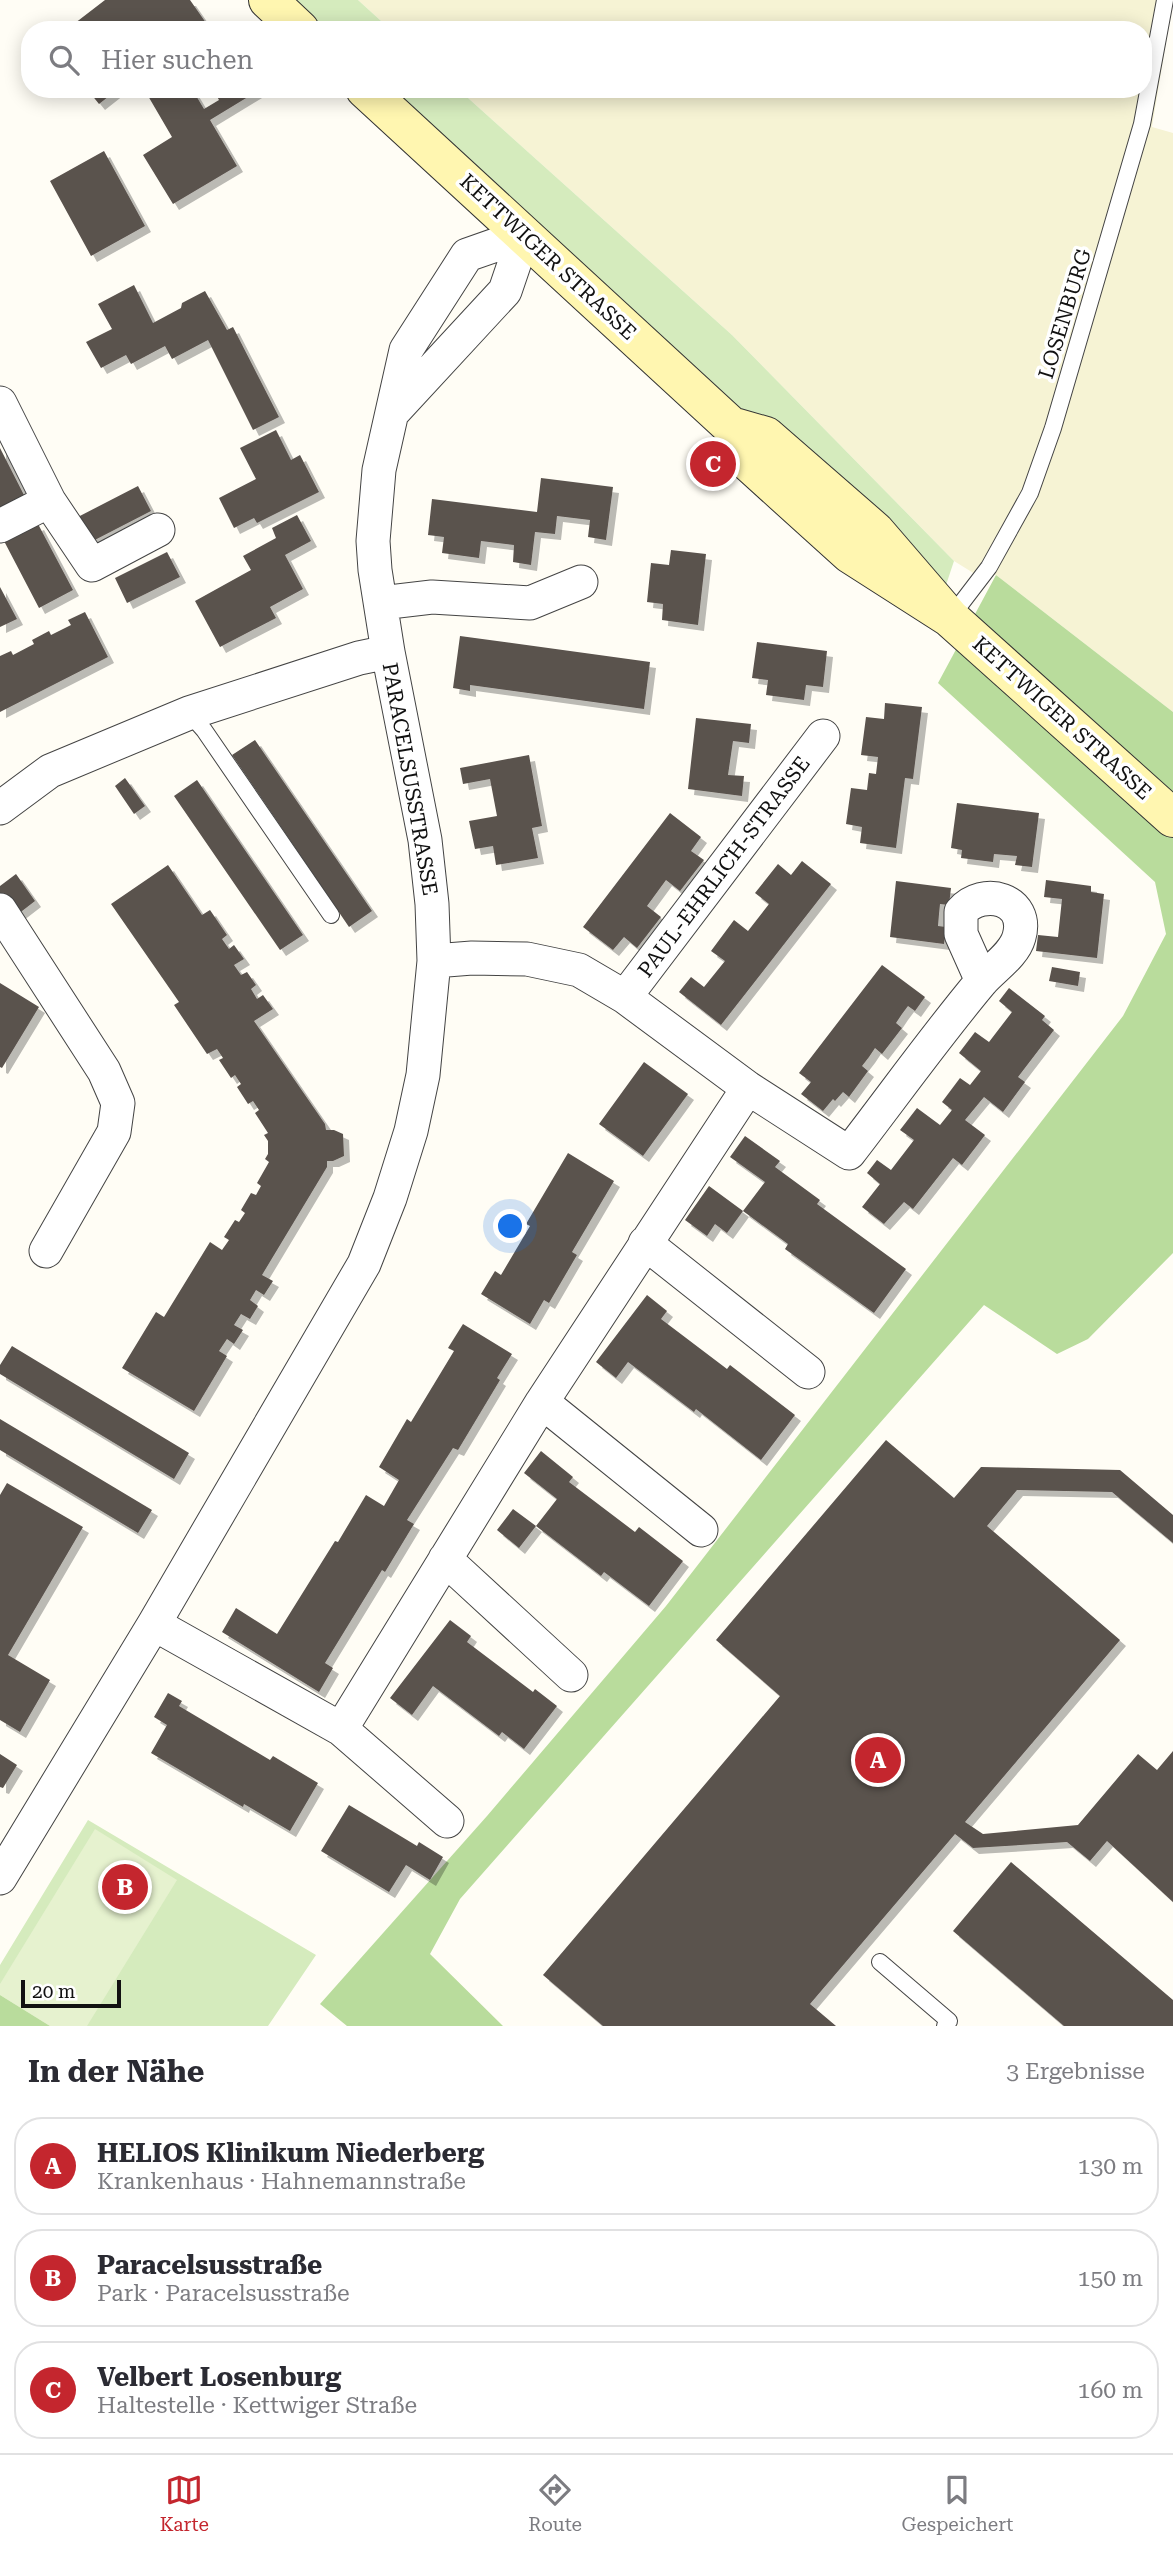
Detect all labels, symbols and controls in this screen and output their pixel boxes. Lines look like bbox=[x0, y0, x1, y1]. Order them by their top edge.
search box bbox=[21, 21, 1152, 98]
icon: search bbox=[45, 41, 83, 79]
text: Hier suchen bbox=[101, 45, 253, 75]
street label: KETTWIGER STRASSE bbox=[455, 169, 641, 345]
street label: LOSENBURG bbox=[1034, 246, 1096, 382]
pin: C bbox=[690, 438, 736, 490]
street label: KETTWIGER STRASSE bbox=[968, 632, 1156, 804]
street label: PARACELSUSSTRASSE bbox=[378, 661, 442, 897]
street label: PAUL-EHRLICH-STRASSE bbox=[633, 752, 815, 982]
your location bbox=[493, 1209, 527, 1243]
pin: A bbox=[855, 1734, 901, 1786]
pin: B bbox=[102, 1861, 148, 1913]
scale bar bbox=[21, 1977, 121, 2009]
text: 20 m bbox=[32, 1980, 75, 2003]
text: In der Nähe bbox=[28, 2054, 204, 2089]
text: 3 Ergebnisse bbox=[1006, 2058, 1145, 2085]
text: HELIOS Klinikum Niederberg bbox=[97, 2138, 484, 2168]
text: A bbox=[45, 2153, 61, 2180]
text: 130 m bbox=[1078, 2153, 1143, 2180]
text: Krankenhaus · Hahnemannstraße bbox=[97, 2168, 466, 2195]
text: Paracelsusstraße bbox=[97, 2250, 322, 2280]
text: B bbox=[45, 2265, 61, 2292]
text: 150 m bbox=[1078, 2265, 1143, 2292]
text: Park · Paracelsusstraße bbox=[97, 2280, 350, 2307]
text: Velbert Losenburg bbox=[97, 2362, 341, 2392]
text: C bbox=[45, 2377, 61, 2404]
text: 160 m bbox=[1078, 2377, 1143, 2404]
text: Haltestelle · Kettwiger Straße bbox=[97, 2392, 417, 2419]
tab: Karte bbox=[160, 2471, 209, 2536]
tab: Route bbox=[528, 2471, 582, 2536]
tab: Gespeichert bbox=[901, 2471, 1013, 2536]

